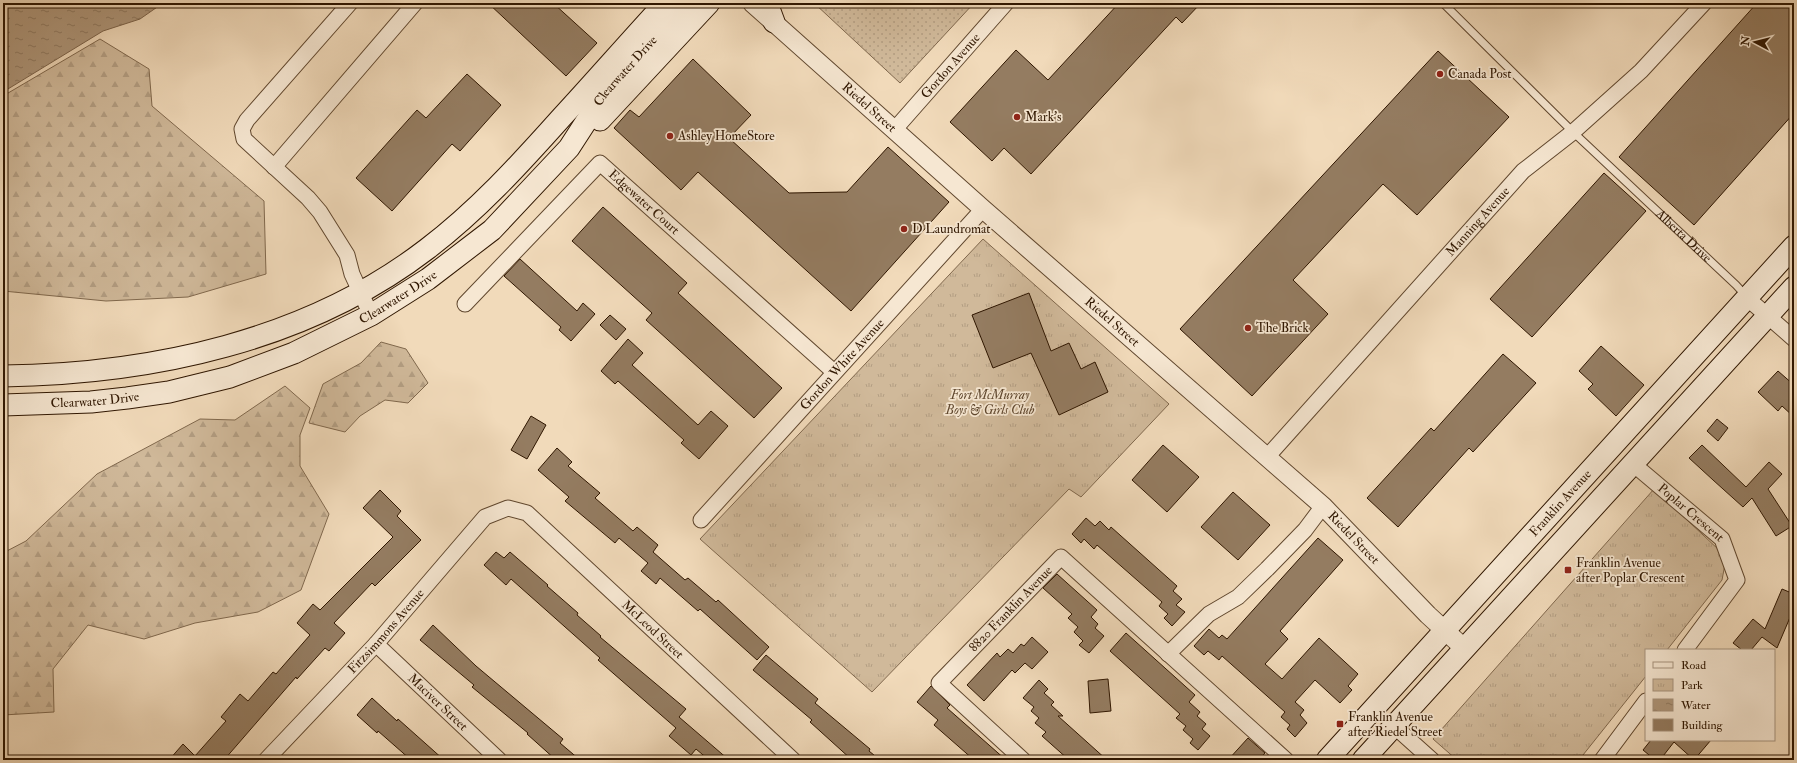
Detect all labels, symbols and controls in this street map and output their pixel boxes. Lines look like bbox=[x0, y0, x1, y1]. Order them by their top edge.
north arrow bbox=[1735, 22, 1775, 62]
street label: Gordon Avenue bbox=[917, 30, 984, 102]
street label: Clearwater Drive bbox=[590, 32, 661, 109]
text: N bbox=[1738, 34, 1753, 48]
place label: Canada Post bbox=[1448, 66, 1512, 82]
marker: Canada Post bbox=[1435, 69, 1445, 79]
street label: Riedel Street bbox=[839, 79, 900, 136]
place label: Mark's bbox=[1025, 109, 1062, 125]
marker: Mark's bbox=[1012, 112, 1022, 122]
place label: Ashley HomeStore bbox=[677, 128, 775, 145]
marker: Ashley HomeStore bbox=[665, 131, 675, 141]
street label: Edgewater Court bbox=[605, 166, 683, 238]
street label: Manning Avenue bbox=[1442, 183, 1514, 260]
street label: Alberta Drive bbox=[1652, 205, 1715, 266]
place label: D Laundromat bbox=[912, 221, 991, 237]
marker: D Laundromat bbox=[899, 224, 909, 234]
street label: Clearwater Drive bbox=[357, 267, 441, 328]
street label: Riedel Street bbox=[1081, 294, 1143, 350]
street label: Gordon White Avenue bbox=[797, 315, 888, 413]
place label: The Brick bbox=[1256, 320, 1310, 336]
marker: The Brick bbox=[1243, 323, 1253, 333]
park label: Fort McMurray Boys & Girls Club bbox=[945, 387, 1035, 418]
street label: Clearwater Drive bbox=[50, 388, 141, 411]
street label: Franklin Avenue bbox=[1526, 466, 1595, 540]
street label: Poplar Crescent bbox=[1654, 480, 1727, 545]
street label: Riedel Street bbox=[1324, 508, 1383, 568]
place label: Franklin Avenue after Poplar Crescent bbox=[1576, 555, 1685, 587]
street label: 8820 Franklin Avenue bbox=[966, 562, 1056, 655]
marker: Franklin Avenue after Poplar Crescent bbox=[1563, 565, 1573, 575]
street label: Fitzsimmons Avenue bbox=[344, 585, 428, 677]
street label: McLeod Street bbox=[618, 597, 687, 662]
legend bbox=[1645, 649, 1775, 741]
text: Road bbox=[1681, 658, 1706, 673]
street label: Maciver Street bbox=[405, 670, 471, 734]
text: Park bbox=[1681, 678, 1703, 693]
text: Water bbox=[1680, 698, 1711, 713]
place label: Franklin Avenue after Riedel Street bbox=[1348, 709, 1442, 740]
text: Building bbox=[1681, 718, 1724, 733]
marker: Franklin Avenue after Riedel Street bbox=[1335, 719, 1345, 729]

